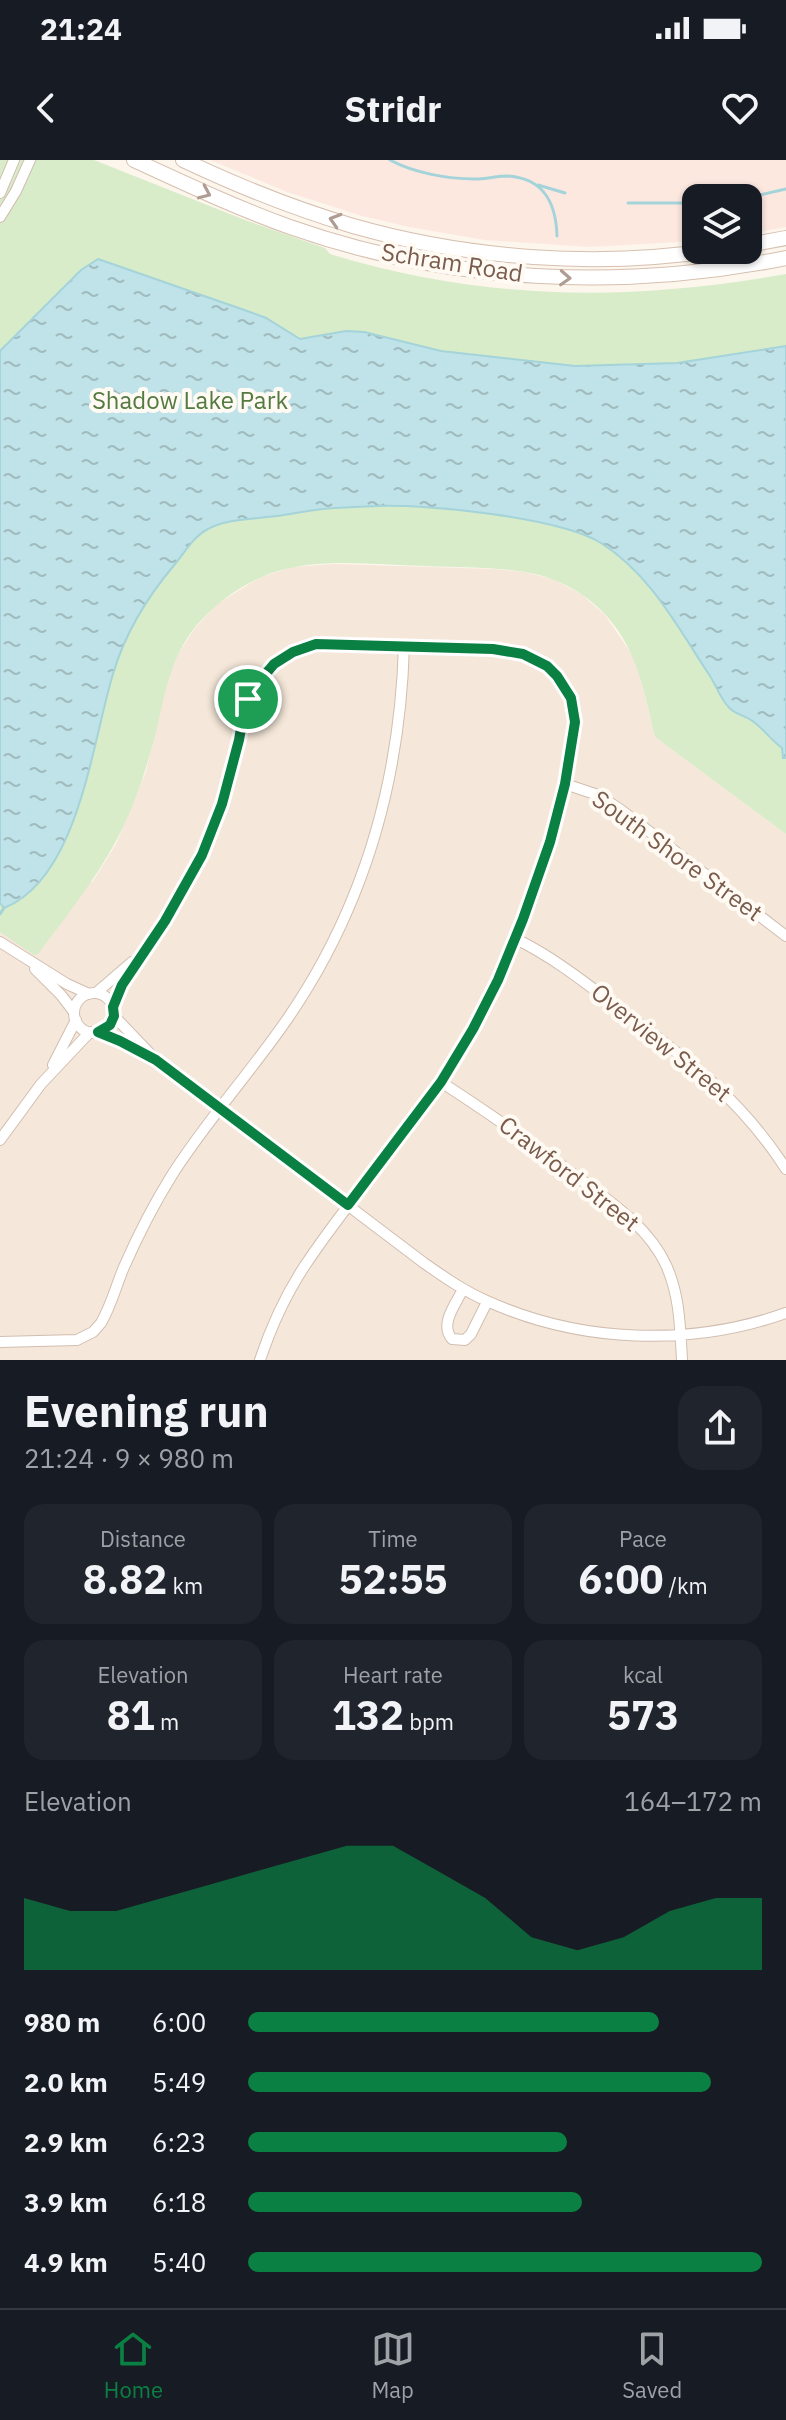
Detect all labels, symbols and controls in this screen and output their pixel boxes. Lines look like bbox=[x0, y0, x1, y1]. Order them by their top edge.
text: 21:24 bbox=[40, 9, 122, 48]
text: Stridr bbox=[344, 85, 442, 132]
icon: back bbox=[24, 86, 68, 130]
icon: heart bbox=[718, 86, 762, 130]
one-way arrow bbox=[197, 183, 212, 199]
map controls bbox=[682, 184, 762, 264]
button: layers bbox=[682, 184, 762, 264]
one-way arrow bbox=[328, 213, 342, 229]
street label: Schram Road bbox=[379, 235, 525, 289]
one-way arrow bbox=[559, 269, 572, 286]
park label: Shadow Lake Park bbox=[92, 384, 288, 416]
pin bbox=[214, 665, 282, 733]
icon: arrive bbox=[226, 677, 270, 721]
street label: South Shore Street bbox=[586, 783, 769, 928]
street label: Overview Street bbox=[585, 976, 738, 1109]
street label: Crawford Street bbox=[493, 1108, 646, 1238]
text: Evening run bbox=[24, 1382, 269, 1439]
button: share bbox=[678, 1386, 762, 1470]
text: 21:24 · 9 × 980 m bbox=[24, 1441, 234, 1475]
text: Distance bbox=[100, 1524, 186, 1553]
text: Time bbox=[368, 1524, 418, 1553]
text: Pace bbox=[619, 1524, 667, 1553]
text: 8.82 bbox=[83, 1553, 167, 1605]
text: 52:55 bbox=[338, 1553, 448, 1605]
text: 6:00 bbox=[578, 1553, 663, 1605]
text: km bbox=[167, 1571, 203, 1600]
text: /km bbox=[663, 1571, 708, 1600]
text: Elevation bbox=[97, 1660, 189, 1689]
text: Heart rate bbox=[343, 1660, 443, 1689]
text: kcal bbox=[623, 1660, 663, 1689]
text: 81 bbox=[107, 1689, 155, 1741]
text: 132 bbox=[332, 1689, 404, 1741]
text: 573 bbox=[607, 1689, 679, 1741]
text: m bbox=[155, 1707, 179, 1736]
text: bpm bbox=[404, 1707, 454, 1736]
text: Elevation bbox=[24, 1784, 132, 1818]
text: 164–172 m bbox=[624, 1784, 762, 1818]
text: 980 m bbox=[24, 2005, 100, 2039]
text: 6:00 bbox=[152, 2005, 206, 2039]
text: 2.0 km bbox=[24, 2065, 108, 2099]
text: 5:49 bbox=[152, 2065, 206, 2099]
text: 2.9 km bbox=[24, 2125, 108, 2159]
text: 6:23 bbox=[152, 2125, 206, 2159]
text: 3.9 km bbox=[24, 2185, 108, 2219]
text: 6:18 bbox=[152, 2185, 206, 2219]
text: 4.9 km bbox=[24, 2245, 108, 2279]
text: 5:40 bbox=[152, 2245, 206, 2279]
tab: Home bbox=[104, 2327, 163, 2404]
tab: Map bbox=[371, 2327, 415, 2404]
tab: Saved bbox=[622, 2327, 682, 2404]

